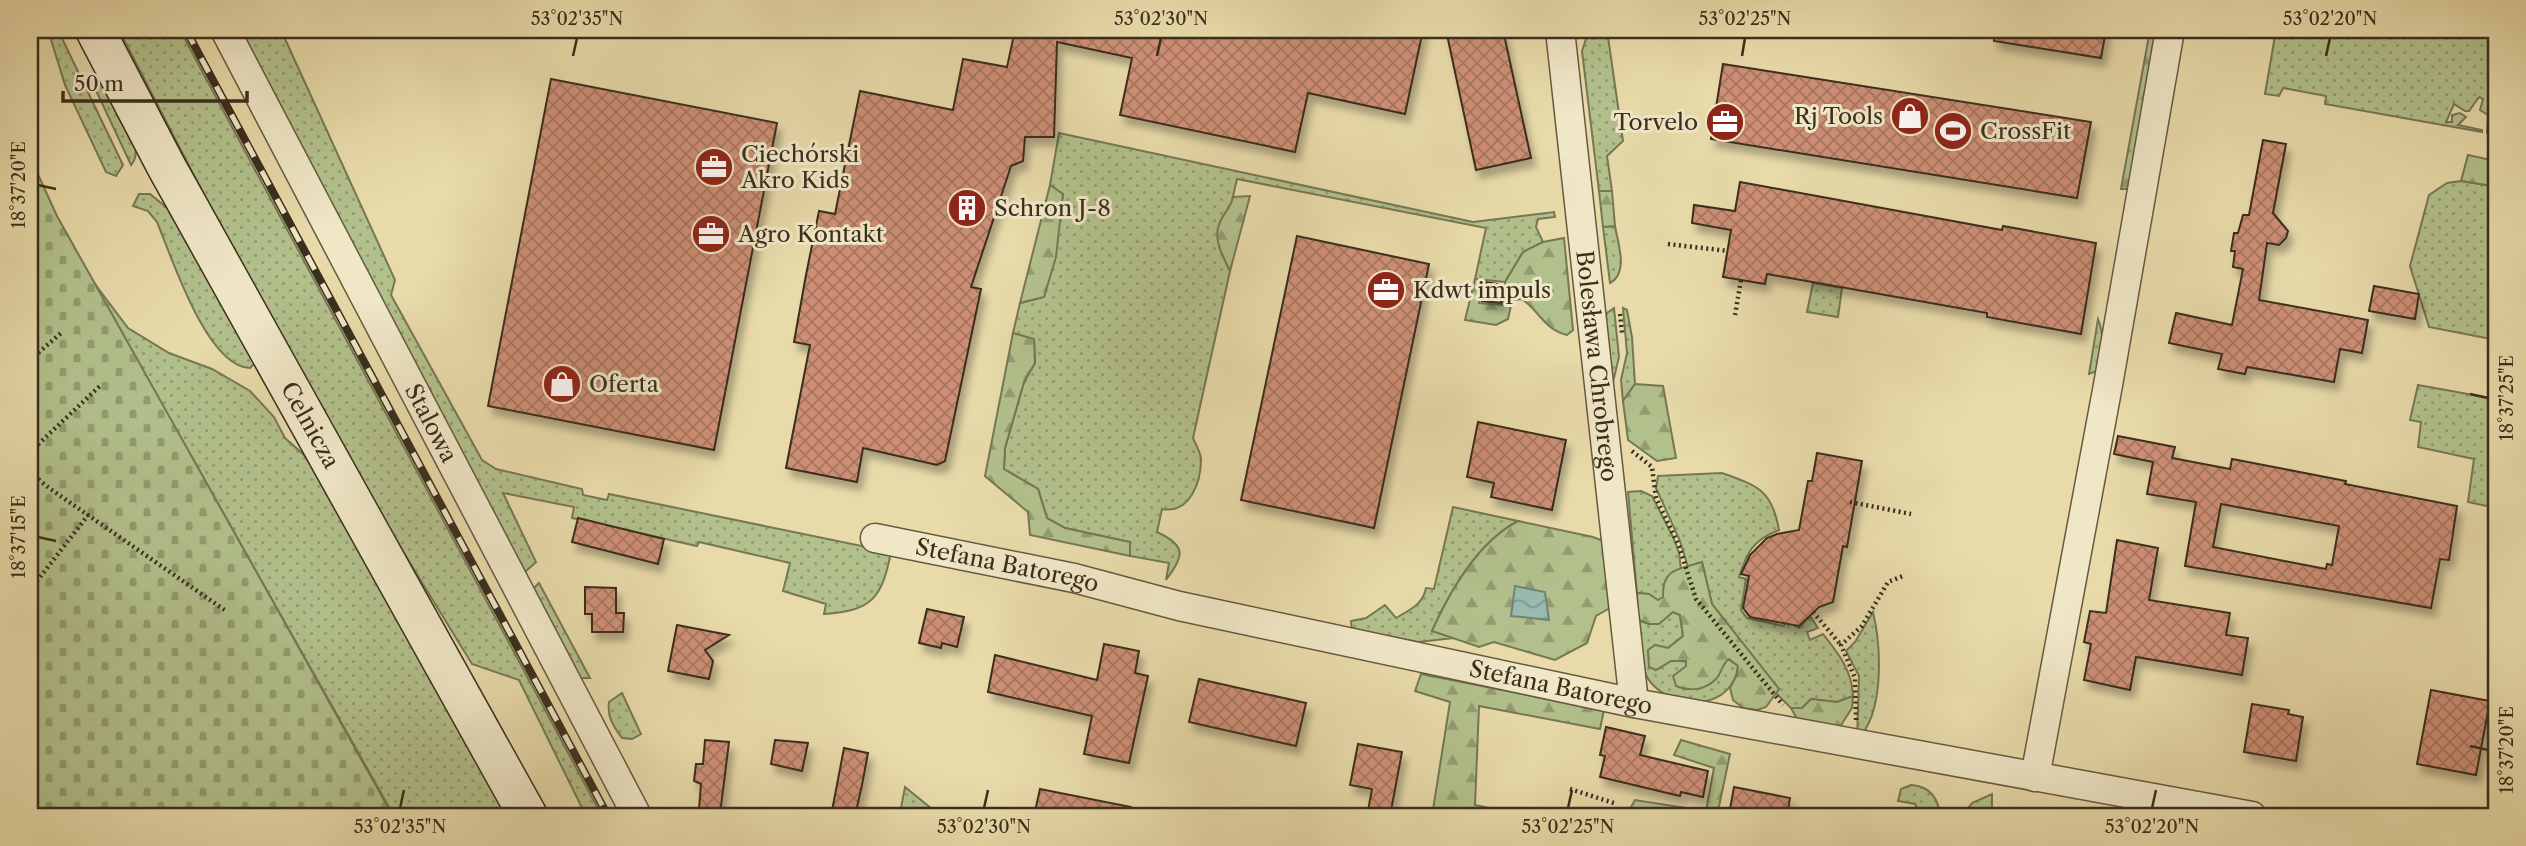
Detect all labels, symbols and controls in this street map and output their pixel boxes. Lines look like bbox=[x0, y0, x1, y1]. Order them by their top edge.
text: 53°02'35"N bbox=[531, 8, 623, 30]
text: 53°02'30"N bbox=[1114, 8, 1208, 30]
text: 53°02'25"N bbox=[1699, 8, 1792, 30]
text: 53°02'20"N bbox=[2283, 8, 2377, 30]
scale bar bbox=[63, 60, 247, 104]
text: 50 m bbox=[74, 71, 124, 96]
shop icon: Rj Tools bbox=[1889, 95, 1931, 137]
office icon: Torvelo bbox=[1704, 101, 1746, 143]
place label: Rj Tools bbox=[1794, 102, 1883, 130]
place label: Torvelo bbox=[1614, 108, 1698, 136]
sports icon: CrossFit bbox=[1932, 110, 1974, 152]
place label: CrossFit bbox=[1980, 117, 2071, 145]
place label: Ciechórski Akro Kids bbox=[740, 140, 859, 194]
text: 18°37'20"E bbox=[8, 141, 30, 229]
office icon: Ciechórski Akro Kids bbox=[693, 146, 735, 188]
building icon: Schron J-8 bbox=[946, 187, 988, 229]
place label: Schron J-8 bbox=[994, 194, 1111, 222]
office icon: Agro Kontakt bbox=[690, 213, 732, 255]
place label: Agro Kontakt bbox=[737, 220, 884, 248]
street label: Bolesława Chrobrego bbox=[1570, 249, 1624, 483]
office icon: Kdwt impuls bbox=[1365, 269, 1407, 311]
place label: Kdwt impuls bbox=[1413, 276, 1551, 304]
text: 18°37'25"E bbox=[2496, 355, 2518, 441]
shop icon: Oferta bbox=[541, 363, 583, 405]
place label: Oferta bbox=[589, 370, 660, 398]
street label: Celnicza bbox=[275, 377, 346, 474]
street label: Stalowa bbox=[399, 379, 464, 468]
text: 18°37'15"E bbox=[8, 495, 30, 579]
street label: Stefana Batorego bbox=[913, 533, 1102, 598]
street label: Stefana Batorego bbox=[1467, 654, 1655, 720]
text: 18°37'20"E bbox=[2496, 706, 2518, 794]
text: 53°02'35"N bbox=[354, 816, 446, 838]
text: 53°02'30"N bbox=[937, 816, 1031, 838]
text: 53°02'25"N bbox=[1522, 816, 1615, 838]
text: 53°02'20"N bbox=[2105, 816, 2199, 838]

